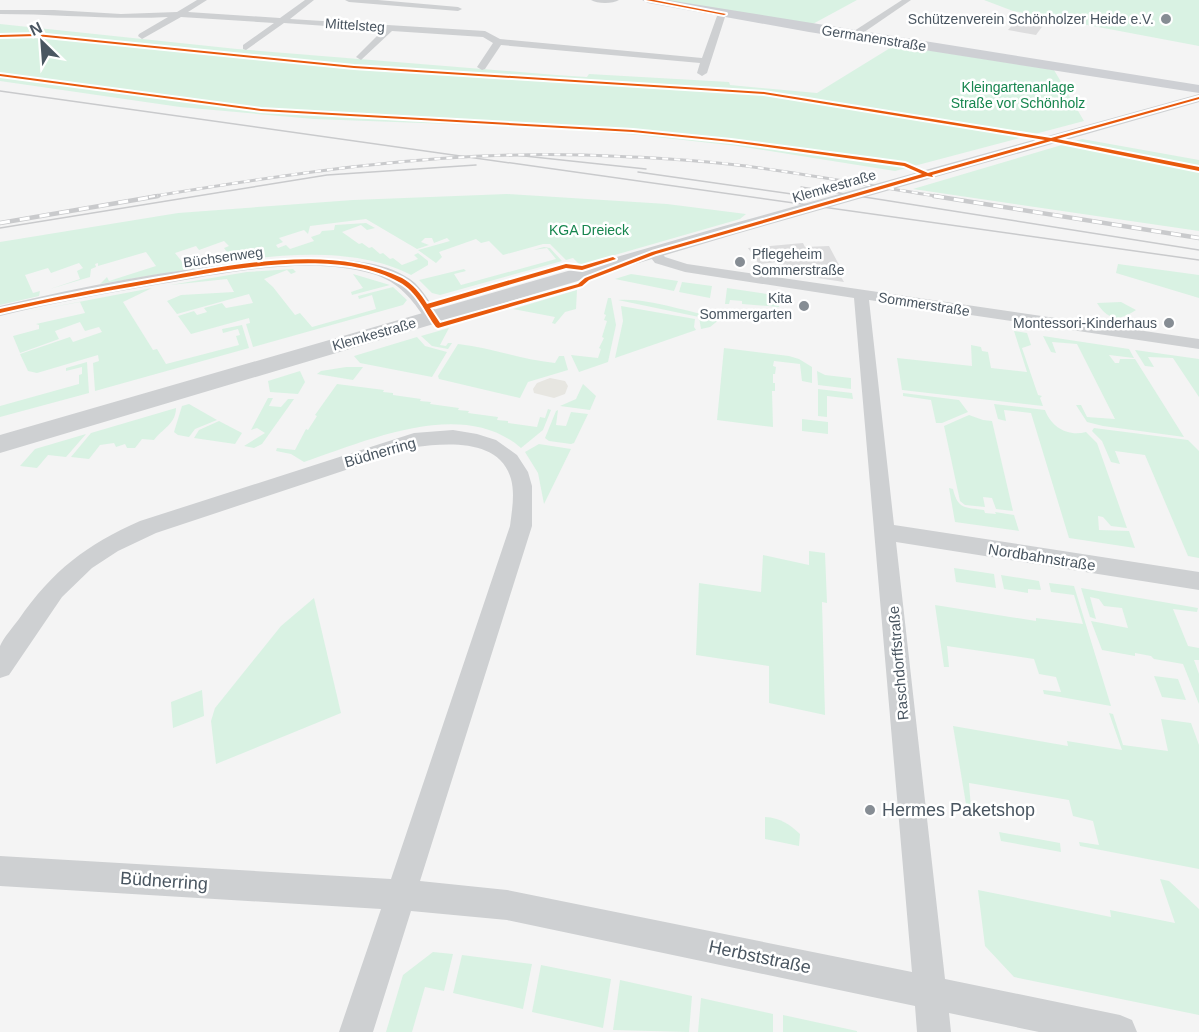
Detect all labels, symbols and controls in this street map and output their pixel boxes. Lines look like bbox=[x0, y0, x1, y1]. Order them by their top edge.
place label: Schützenverein Schönholzer Heide e.V. bbox=[908, 11, 1154, 27]
north arrow bbox=[12, 12, 72, 72]
marker: Schützenverein Schönholzer Heide e.V. bbox=[1159, 12, 1173, 26]
street label: Mittelsteg bbox=[325, 15, 385, 35]
text: N bbox=[27, 19, 45, 39]
street label: Germanenstraße bbox=[820, 22, 928, 54]
park label: Kleingartenanlage Straße vor Schönholz bbox=[951, 79, 1085, 111]
street label: Klemkestraße bbox=[790, 166, 878, 206]
park label: KGA Dreieck bbox=[549, 222, 630, 238]
street label: Büchsenweg bbox=[182, 243, 264, 271]
place label: Pflegeheim Sommerstraße bbox=[752, 246, 845, 278]
marker: Pflegeheim Sommerstraße bbox=[733, 255, 747, 269]
street label: Sommerstraße bbox=[877, 289, 971, 319]
place label: Kita Sommergarten bbox=[699, 290, 792, 322]
marker: Kita Sommergarten bbox=[797, 299, 811, 313]
street label: Klemkestraße bbox=[330, 314, 418, 354]
place label: Montessori-Kinderhaus bbox=[1013, 315, 1157, 331]
marker: Montessori-Kinderhaus bbox=[1162, 316, 1176, 330]
street label: Büdnerring bbox=[342, 434, 418, 470]
street label: Nordbahnstraße bbox=[987, 540, 1097, 574]
street label: Raschdorffstraße bbox=[885, 605, 911, 721]
place label: Hermes Paketshop bbox=[882, 800, 1035, 820]
marker: Hermes Paketshop bbox=[863, 803, 877, 817]
street label: Büdnerring bbox=[119, 868, 209, 894]
street label: Herbststraße bbox=[707, 936, 813, 978]

